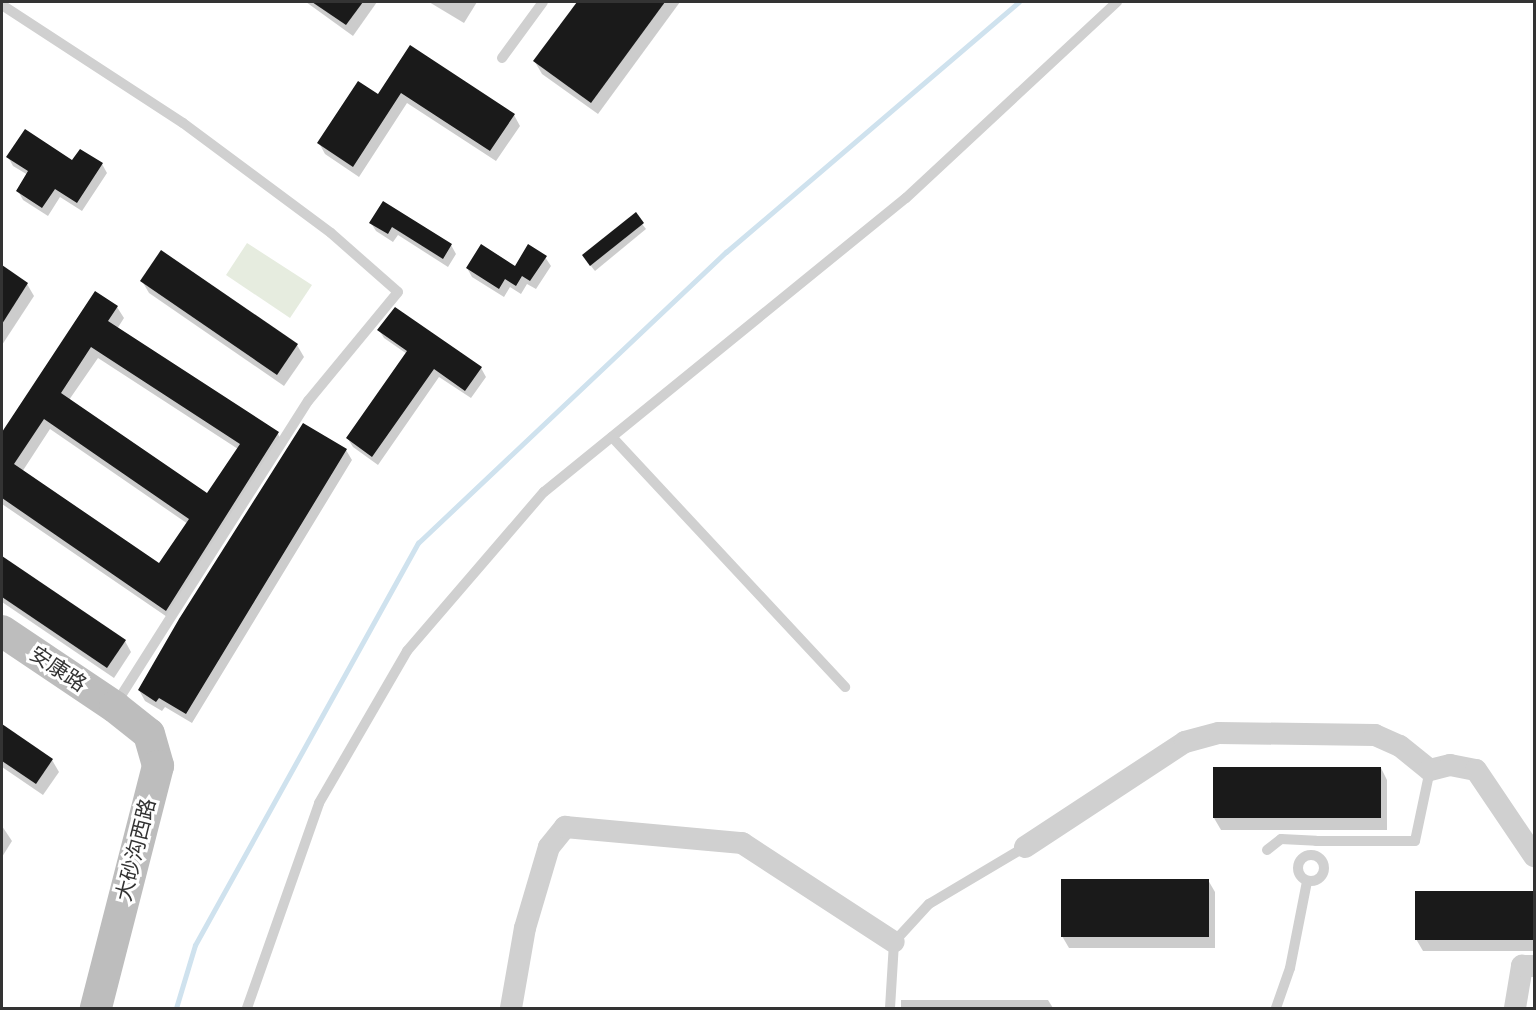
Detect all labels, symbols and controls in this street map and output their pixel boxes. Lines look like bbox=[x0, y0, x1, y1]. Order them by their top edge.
street label: 安康路 bbox=[25, 641, 91, 697]
street label: 大砂沟西路 bbox=[111, 796, 161, 904]

